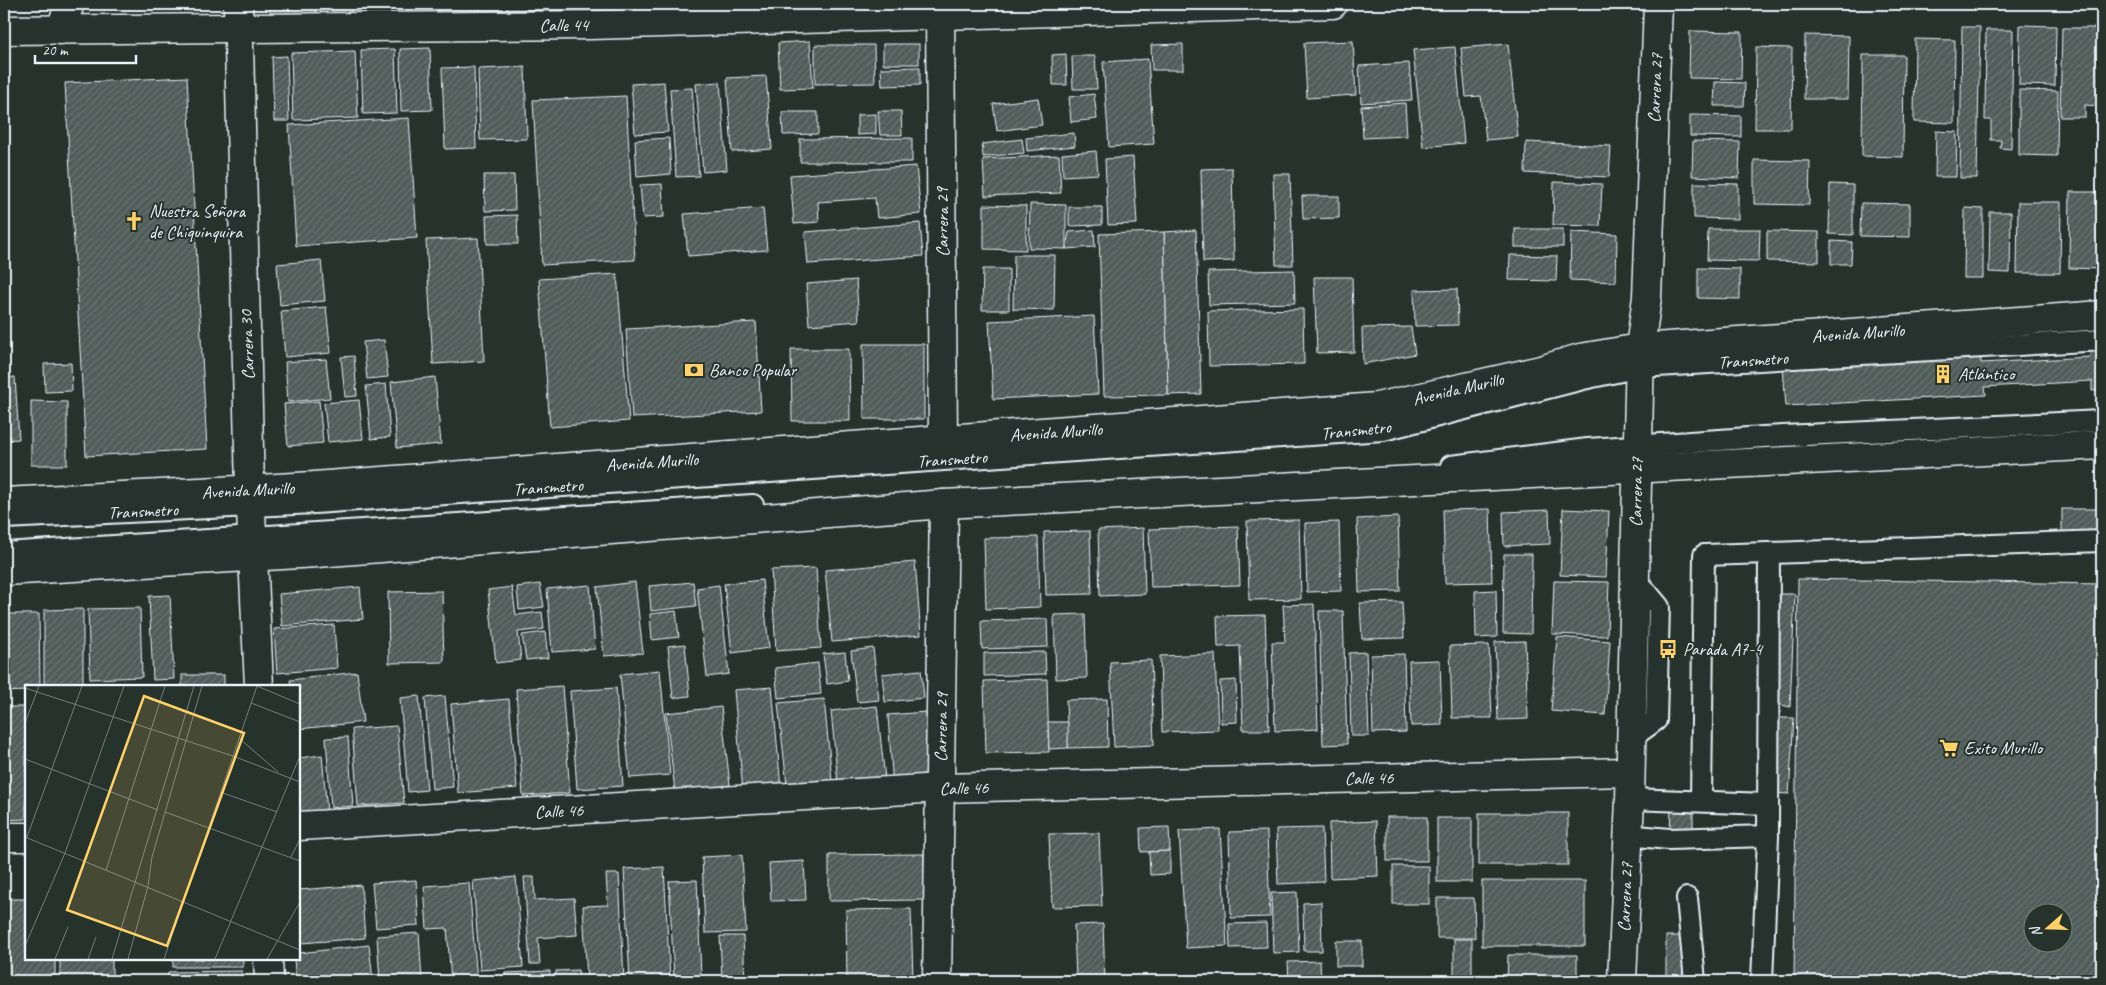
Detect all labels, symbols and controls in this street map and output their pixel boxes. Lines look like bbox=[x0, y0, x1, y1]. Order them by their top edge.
street label: Calle 44 bbox=[540, 14, 590, 36]
scale bar bbox=[35, 32, 136, 64]
text: 20 m bbox=[42, 41, 69, 60]
street label: Carrera 27 bbox=[1643, 52, 1667, 123]
street label: Carrera 29 bbox=[931, 185, 953, 257]
place label: Nuestra Señora de Chiquinquira bbox=[149, 200, 247, 243]
church icon: Nuestra Señora de Chiquinquira bbox=[123, 210, 145, 232]
street label: Carrera 30 bbox=[235, 308, 259, 380]
street label: Avenida Murillo bbox=[1811, 319, 1907, 347]
street label: Transmetro bbox=[1717, 346, 1790, 373]
bank icon: Banco Popular bbox=[683, 359, 705, 381]
place label: Banco Popular bbox=[709, 359, 798, 381]
building icon: Atlántico bbox=[1932, 363, 1954, 385]
place label: Atlántico bbox=[1958, 363, 2016, 385]
street label: Avenida Murillo bbox=[1410, 367, 1507, 410]
street label: Transmetro bbox=[1320, 415, 1394, 445]
street label: Avenida Murillo bbox=[1009, 418, 1105, 446]
street label: Transmetro bbox=[916, 445, 989, 472]
street label: Avenida Murillo bbox=[605, 448, 701, 476]
street label: Carrera 27 bbox=[1624, 456, 1648, 527]
street label: Transmetro bbox=[512, 473, 585, 500]
street label: Avenida Murillo bbox=[201, 477, 297, 503]
street label: Transmetro bbox=[107, 498, 180, 524]
bus stop icon: Parada A7-4 bbox=[1657, 638, 1679, 660]
place label: Parada A7-4 bbox=[1683, 638, 1764, 660]
inset map bbox=[25, 685, 300, 960]
street label: Carrera 29 bbox=[929, 690, 953, 762]
supermarket icon: Exito Murillo bbox=[1938, 737, 1960, 759]
place label: Exito Murillo bbox=[1964, 737, 2044, 759]
street label: Calle 46 bbox=[1344, 767, 1395, 789]
street label: Calle 46 bbox=[939, 776, 990, 800]
street label: Calle 46 bbox=[534, 799, 585, 823]
street label: Carrera 27 bbox=[1613, 861, 1637, 932]
north arrow bbox=[2024, 902, 2074, 952]
text: N bbox=[2026, 923, 2046, 939]

